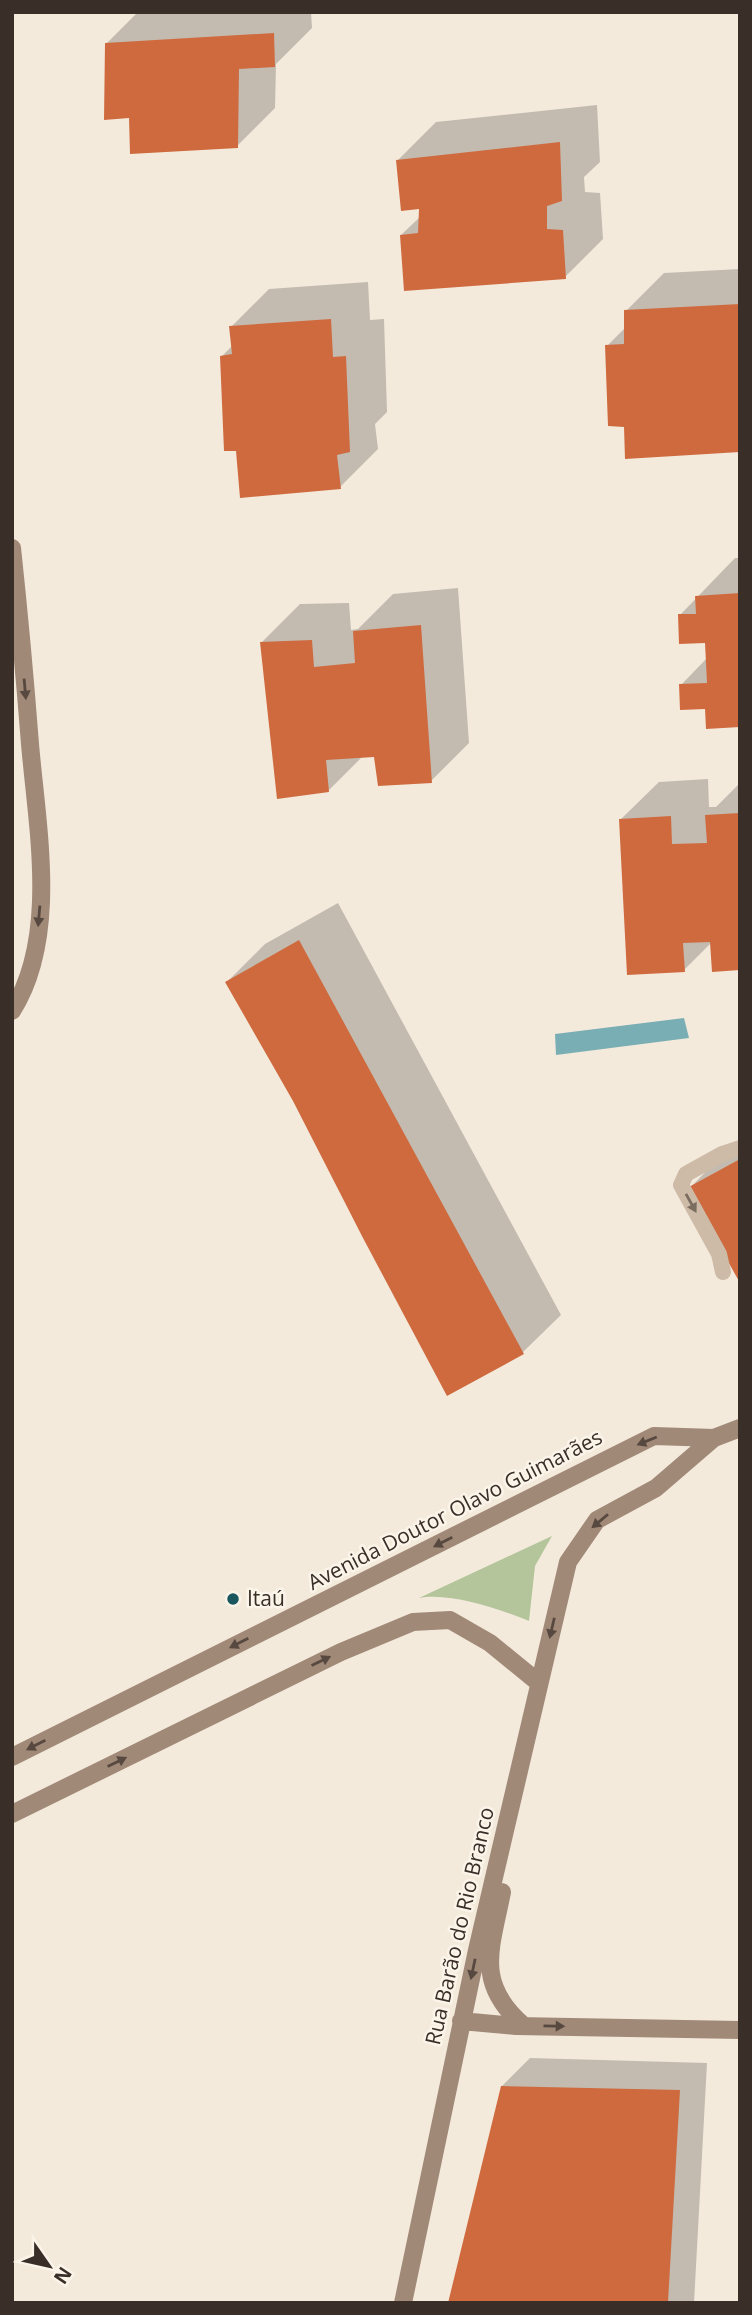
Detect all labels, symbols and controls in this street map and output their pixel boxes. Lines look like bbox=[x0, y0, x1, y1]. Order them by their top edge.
one-way arrow bbox=[20, 678, 31, 700]
one-way arrow bbox=[33, 905, 44, 927]
one-way arrow bbox=[685, 1194, 697, 1213]
street label: Avenida Doutor Olavo Guimarães bbox=[302, 1422, 607, 1596]
one-way arrow bbox=[636, 1436, 657, 1447]
one-way arrow bbox=[592, 1514, 610, 1529]
one-way arrow bbox=[433, 1536, 453, 1547]
place label: Itaú bbox=[247, 1584, 285, 1612]
marker: Itaú bbox=[225, 1591, 241, 1607]
one-way arrow bbox=[546, 1617, 557, 1639]
one-way arrow bbox=[229, 1638, 249, 1649]
one-way arrow bbox=[311, 1656, 331, 1667]
one-way arrow bbox=[26, 1740, 46, 1751]
one-way arrow bbox=[107, 1757, 127, 1768]
street label: Rua Barão do Rio Branco bbox=[418, 1804, 500, 2047]
one-way arrow bbox=[467, 1958, 478, 1980]
one-way arrow bbox=[543, 2021, 565, 2032]
north arrow bbox=[14, 2231, 84, 2301]
text: N bbox=[48, 2262, 78, 2289]

